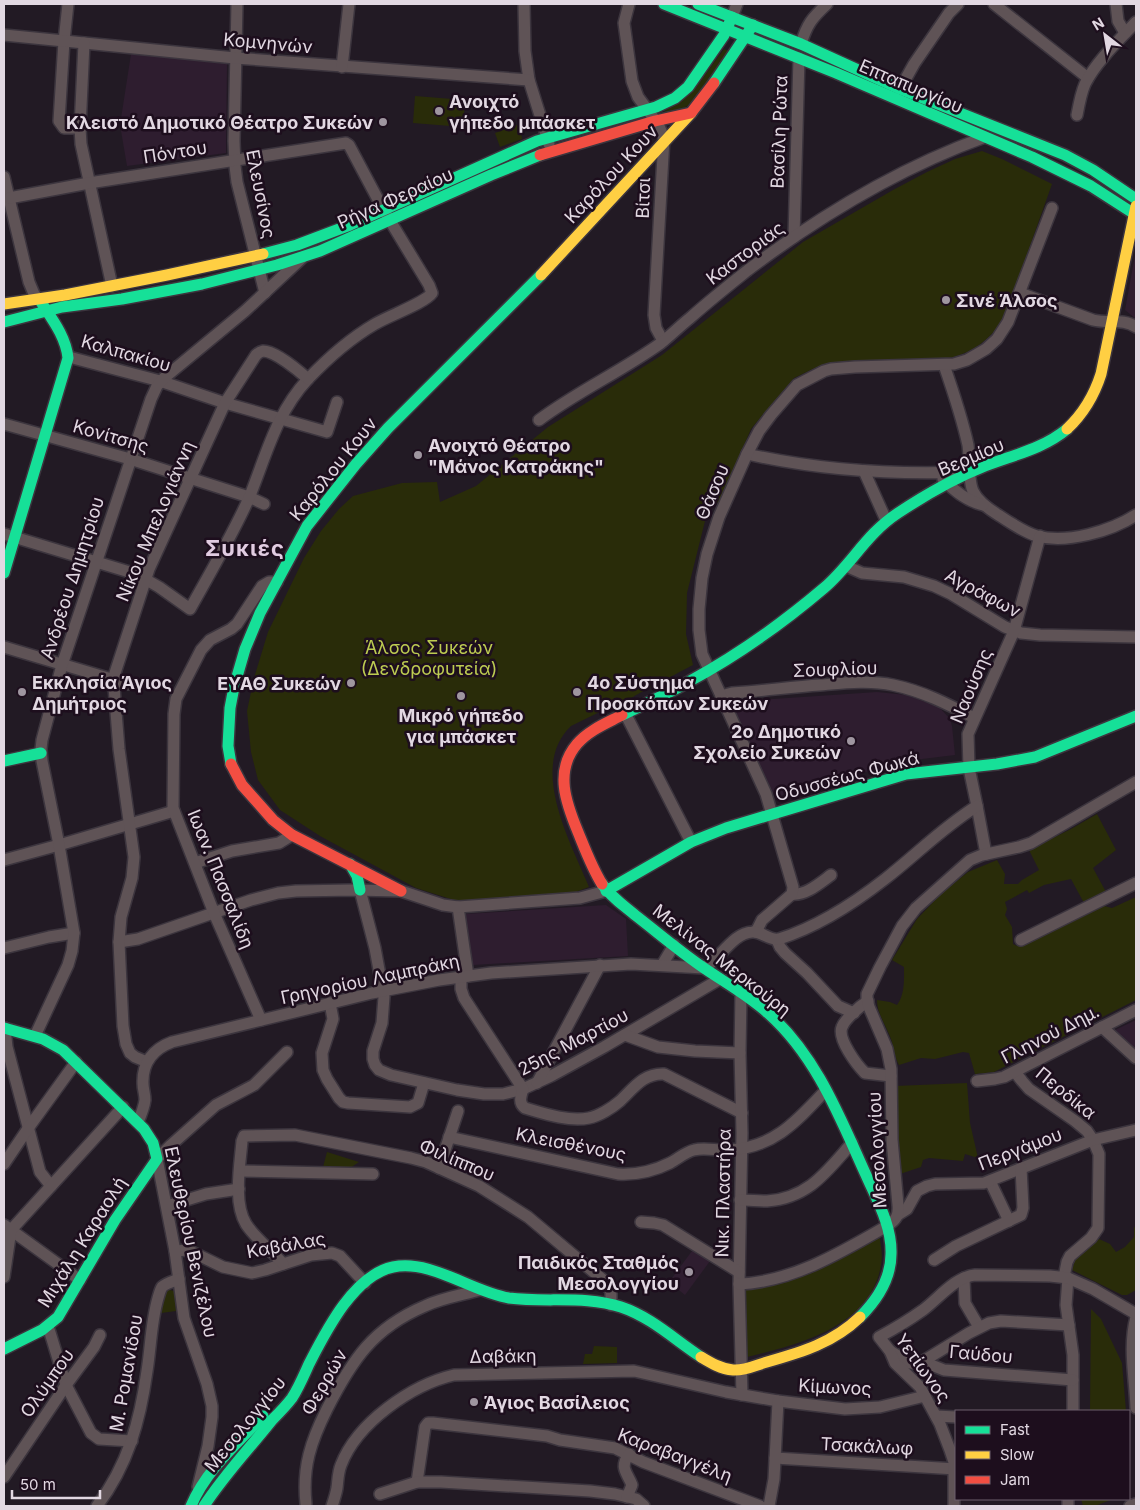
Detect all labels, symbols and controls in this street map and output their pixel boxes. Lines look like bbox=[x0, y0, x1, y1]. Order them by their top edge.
north arrow bbox=[1080, 10, 1130, 60]
text: N bbox=[1089, 13, 1107, 33]
street label: Κομνηνών bbox=[222, 29, 314, 57]
street label: Επταπυργίου bbox=[856, 55, 966, 117]
street label: Βασίλη Ρώτα bbox=[767, 75, 791, 189]
place label: Ανοιχτό γήπεδο μπάσκετ bbox=[449, 91, 595, 133]
marker: Ανοιχτό γήπεδο μπάσκετ bbox=[433, 105, 445, 117]
place label: Κλειστό Δημοτικό Θέατρο Συκεών bbox=[66, 112, 373, 133]
marker: Κλειστό Δημοτικό Θέατρο Συκεών bbox=[377, 116, 389, 128]
street label: Καρόλου Κουν bbox=[560, 120, 662, 227]
street label: Πόντου bbox=[142, 137, 208, 167]
street label: Ελευσίνος bbox=[242, 148, 280, 240]
street label: Ρήγα Φεραίου bbox=[334, 163, 456, 233]
street label: Βίτσι bbox=[632, 177, 654, 219]
street label: Καστοριάς bbox=[702, 217, 788, 289]
place label: Σινέ Άλσος bbox=[956, 290, 1058, 311]
marker: Σινέ Άλσος bbox=[940, 294, 952, 306]
street label: Καλπακίου bbox=[79, 330, 173, 376]
street label: Καρόλου Κουν bbox=[285, 413, 381, 525]
street label: Κονίτσης bbox=[71, 415, 151, 457]
street label: Βερμίου bbox=[935, 434, 1007, 480]
place label: Ανοιχτό Θέατρο "Μάνος Κατράκης" bbox=[428, 435, 604, 477]
street label: Νίκου Μπελογιάννη bbox=[112, 437, 198, 605]
marker: Ανοιχτό Θέατρο "Μάνος Κατράκης" bbox=[412, 449, 424, 461]
street label: Θάσου bbox=[691, 461, 733, 523]
street label: Ανδρέου Δημητρίου bbox=[36, 494, 108, 662]
district label: Συκιές bbox=[205, 535, 285, 561]
street label: Αγράφων bbox=[942, 564, 1025, 622]
park label: Άλσος Συκεών (Δενδροφυτεία) bbox=[361, 637, 497, 679]
street label: Ναούσης bbox=[946, 645, 996, 727]
street label: Σουφλίου bbox=[792, 657, 878, 681]
place label: Εκκλησία Άγιος Δημήτριος bbox=[32, 672, 172, 714]
place label: 4ο Σύστημα Προσκόπων Συκεών bbox=[587, 672, 768, 714]
place label: ΕΥΑΘ Συκεών bbox=[217, 673, 341, 694]
marker: ΕΥΑΘ Συκεών bbox=[345, 677, 357, 689]
marker: Εκκλησία Άγιος Δημήτριος bbox=[16, 686, 28, 698]
marker: 4ο Σύστημα Προσκόπων Συκεών bbox=[571, 686, 583, 698]
marker: Μικρό γήπεδο για μπάσκετ bbox=[455, 690, 467, 702]
place label: Μικρό γήπεδο για μπάσκετ bbox=[399, 705, 523, 747]
place label: 2ο Δημοτικό Σχολείο Συκεών bbox=[693, 721, 841, 763]
marker: 2ο Δημοτικό Σχολείο Συκεών bbox=[845, 735, 857, 747]
street label: Οδυσσέως Φωκά bbox=[773, 747, 921, 805]
street label: Ιωαν. Πασσαλίδη bbox=[184, 806, 258, 952]
street label: Μελίνας Μερκούρη bbox=[649, 900, 795, 1020]
street label: Γρηγορίου Λαμπράκη bbox=[279, 950, 461, 1008]
street label: Γληνού Δημ. bbox=[997, 1000, 1103, 1068]
street label: 25ης Μαρτίου bbox=[514, 1004, 632, 1080]
street label: Περδίκα bbox=[1032, 1063, 1100, 1124]
street label: Μεσολογγίου bbox=[863, 1091, 891, 1209]
street label: Κλεισθένους bbox=[514, 1123, 628, 1165]
street label: Περγάμου bbox=[975, 1123, 1065, 1175]
street label: Νικ. Πλαστήρα bbox=[711, 1128, 735, 1258]
street label: Φιλίππου bbox=[416, 1135, 498, 1185]
street label: Ελευθερίου Βενιζέλου bbox=[160, 1145, 222, 1339]
street label: Μιχάλη Καραολή bbox=[33, 1173, 131, 1311]
street label: Καβάλας bbox=[245, 1228, 327, 1262]
place label: Παιδικός Σταθμός Μεσολογγίου bbox=[518, 1252, 679, 1294]
marker: Παιδικός Σταθμός Μεσολογγίου bbox=[683, 1266, 695, 1278]
street label: Μ. Ρομανίδου bbox=[105, 1313, 147, 1433]
street label: Υετίωνος bbox=[891, 1330, 955, 1406]
street label: Γαύδου bbox=[948, 1341, 1014, 1367]
street label: Ολύμπου bbox=[16, 1345, 78, 1421]
street label: Φερρών bbox=[297, 1345, 351, 1419]
street label: Δαβάκη bbox=[469, 1345, 537, 1367]
street label: Μεσολογγίου bbox=[200, 1372, 290, 1476]
street label: Κίμωνος bbox=[798, 1375, 872, 1399]
place label: Άγιος Βασίλειος bbox=[484, 1392, 630, 1413]
marker: Άγιος Βασίλειος bbox=[468, 1396, 480, 1408]
legend bbox=[955, 1410, 1130, 1500]
text: Fast bbox=[1000, 1420, 1030, 1439]
street label: Καραβαγγέλη bbox=[615, 1424, 735, 1486]
street label: Τσακάλωφ bbox=[820, 1433, 914, 1459]
text: Slow bbox=[1000, 1445, 1034, 1464]
scale bar bbox=[12, 1468, 100, 1500]
text: Jam bbox=[1000, 1470, 1030, 1489]
text: 50 m bbox=[20, 1475, 56, 1494]

